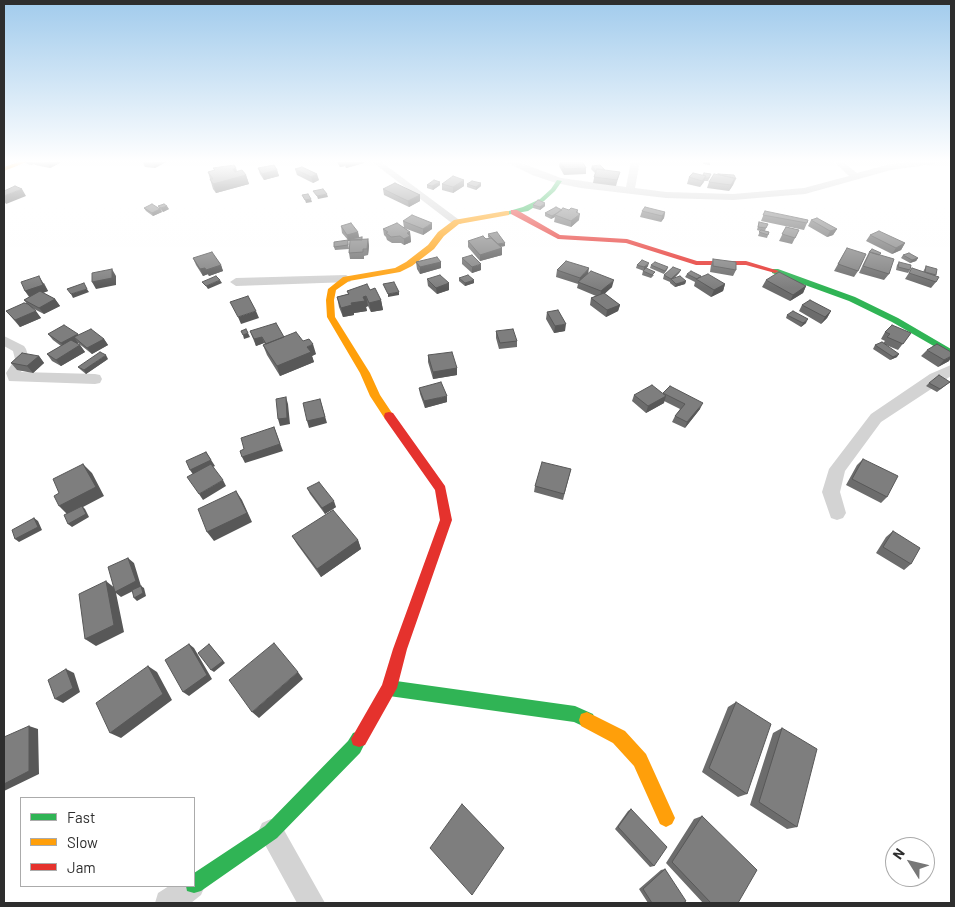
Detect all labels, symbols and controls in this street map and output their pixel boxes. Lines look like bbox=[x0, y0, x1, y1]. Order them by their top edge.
legend bbox=[20, 797, 195, 887]
text: Fast bbox=[67, 808, 95, 826]
text: Slow bbox=[67, 833, 98, 851]
north arrow bbox=[885, 837, 935, 887]
text: N bbox=[889, 845, 908, 862]
text: Jam bbox=[67, 858, 96, 876]

